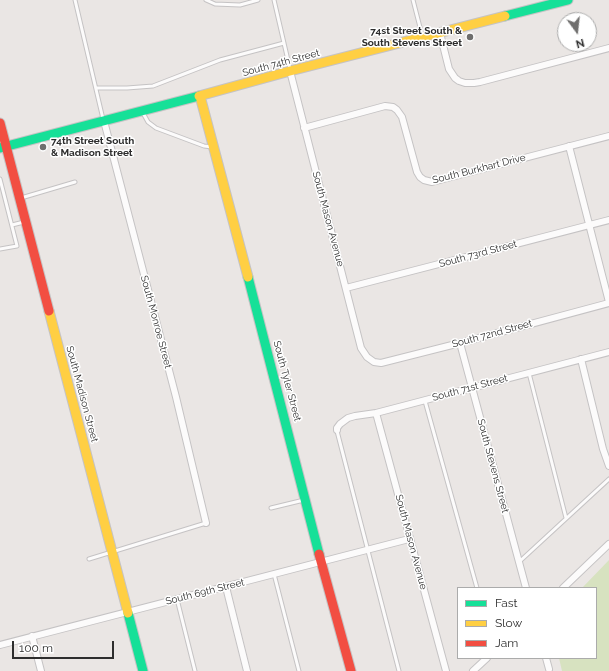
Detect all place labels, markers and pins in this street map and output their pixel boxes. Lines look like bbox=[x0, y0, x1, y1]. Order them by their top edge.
place label: 74st Street South & South Stevens Street bbox=[362, 25, 462, 48]
marker: 74st Street South & South Stevens Street bbox=[465, 32, 475, 42]
place label: 74th Street South & Madison Street bbox=[51, 135, 134, 158]
marker: 74th Street South & Madison Street bbox=[38, 142, 48, 152]

